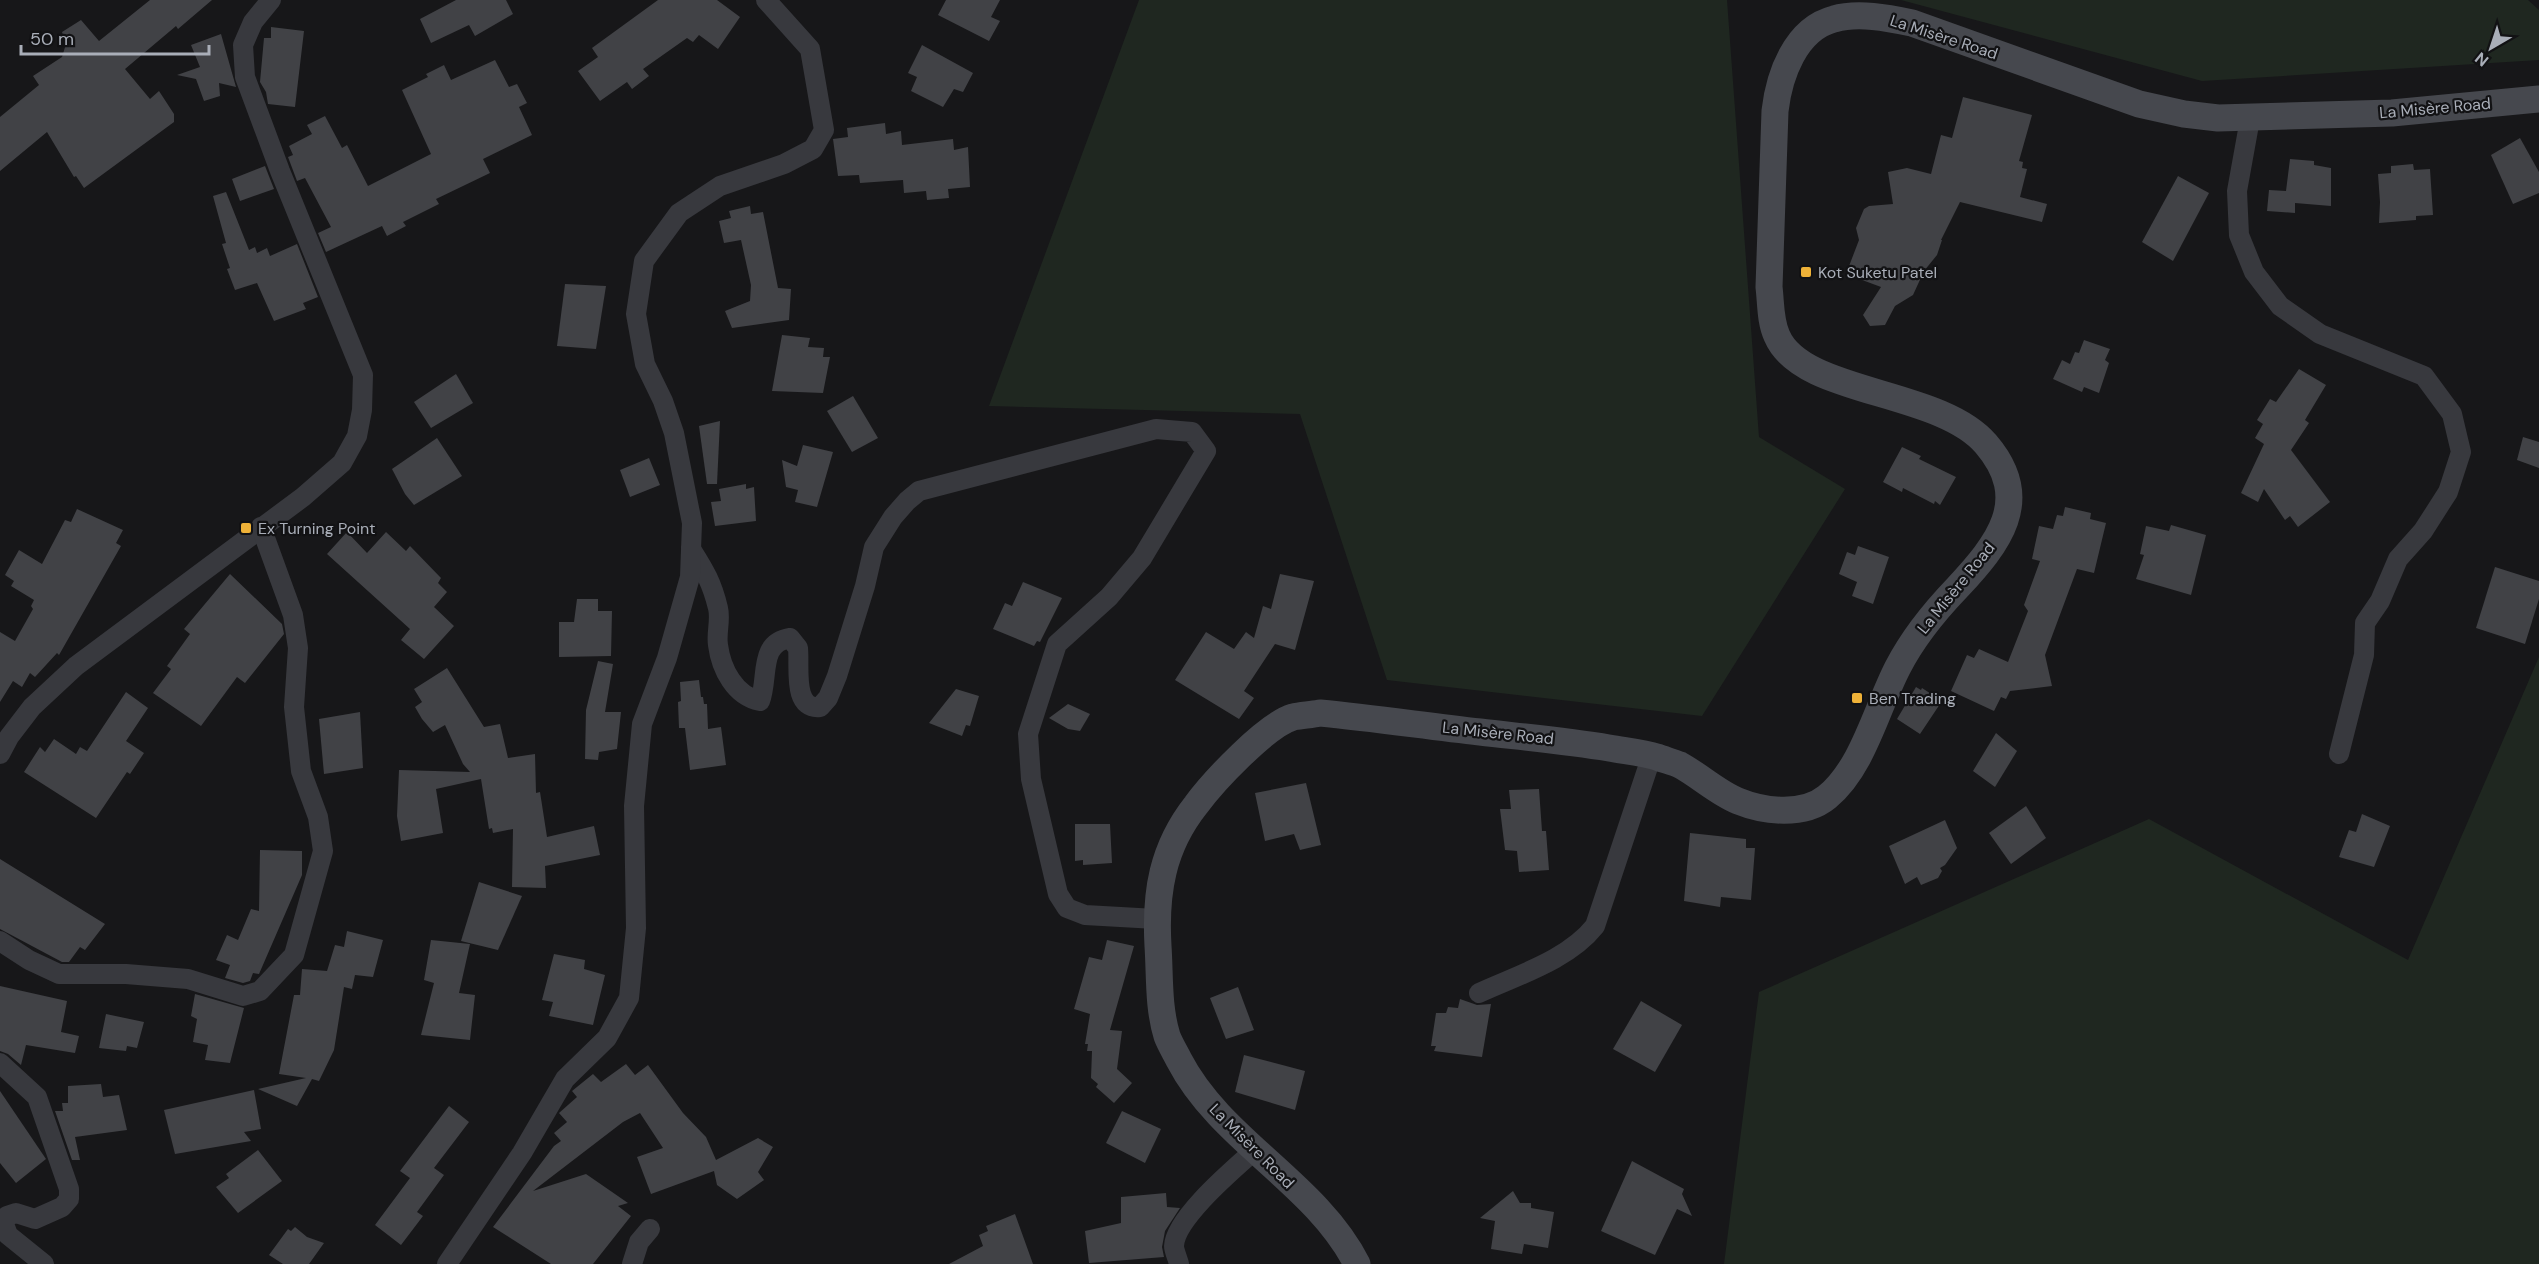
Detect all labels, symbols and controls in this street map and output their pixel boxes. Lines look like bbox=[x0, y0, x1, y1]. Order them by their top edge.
street label: La Misère Road bbox=[1887, 10, 2001, 64]
scale bar bbox=[21, 18, 208, 56]
north arrow bbox=[2461, 18, 2521, 78]
text: 50 m bbox=[30, 27, 74, 51]
text: N bbox=[2471, 47, 2493, 71]
street label: La Misère Road bbox=[2378, 93, 2492, 123]
place label: Kot Suketu Patel bbox=[1818, 262, 1937, 283]
marker: Kot Suketu Patel bbox=[1799, 265, 1813, 279]
place label: Ex Turning Point bbox=[258, 518, 376, 539]
marker: Ex Turning Point bbox=[239, 521, 253, 535]
street label: La Misère Road bbox=[1913, 538, 1999, 638]
place label: Ben Trading bbox=[1869, 688, 1956, 709]
marker: Ben Trading bbox=[1850, 691, 1864, 705]
street label: La Misère Road bbox=[1441, 717, 1555, 749]
street label: La Misère Road bbox=[1205, 1099, 1299, 1193]

